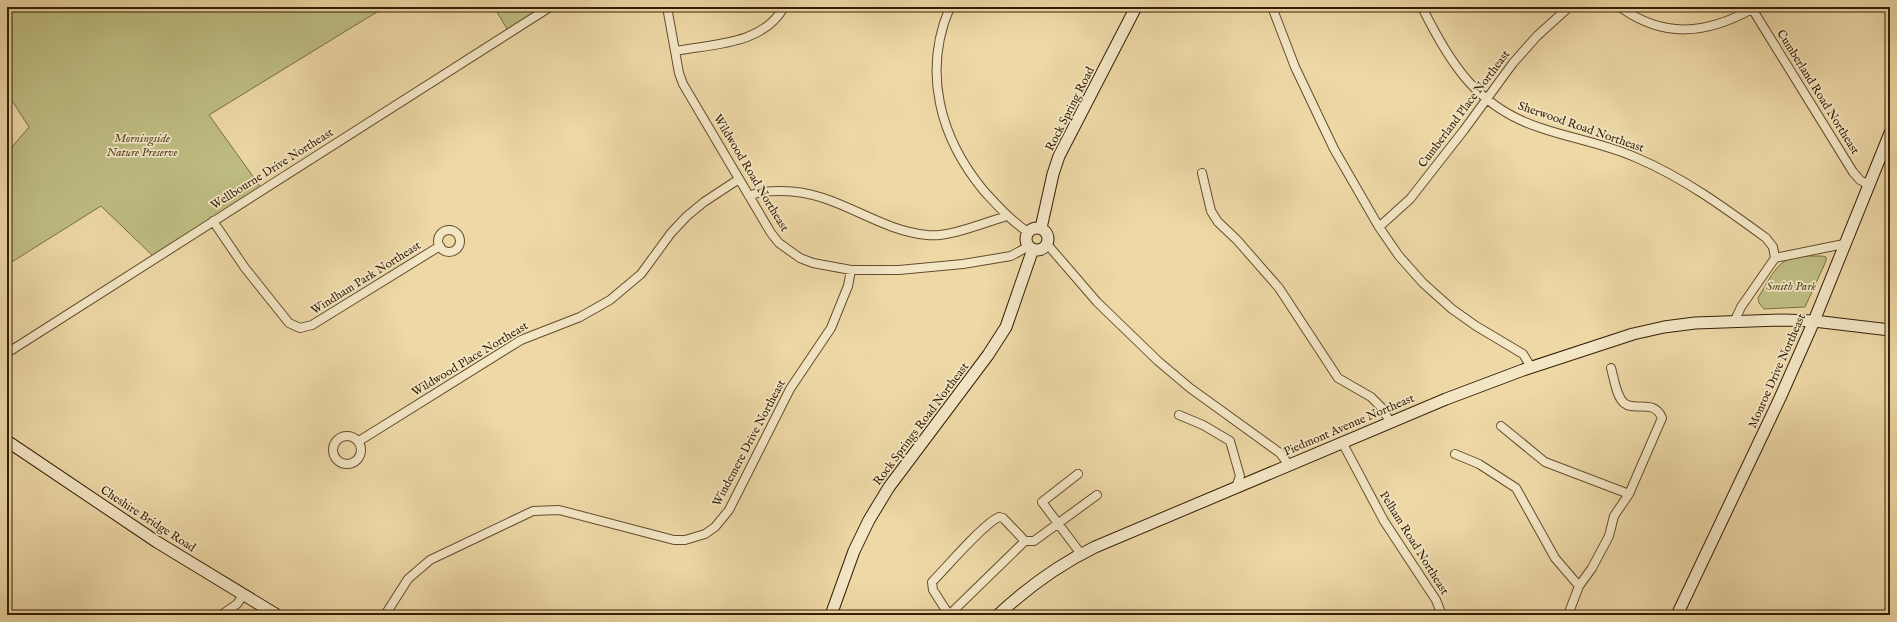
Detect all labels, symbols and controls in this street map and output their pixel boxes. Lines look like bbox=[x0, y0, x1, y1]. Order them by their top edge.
street label: Cumberland Road Northeast bbox=[1773, 27, 1863, 157]
street label: Cumberland Place Northeast bbox=[1415, 47, 1513, 171]
street label: Rock Spring Road bbox=[1042, 64, 1099, 154]
street label: Sherwood Road Northeast bbox=[1516, 98, 1646, 156]
street label: Wildwood Road Northeast bbox=[710, 112, 792, 234]
street label: Wellbourne Drive Northeast bbox=[208, 125, 336, 213]
park label: Morningside Nature Preserve bbox=[106, 131, 178, 160]
street label: Windham Park Northeast bbox=[308, 238, 424, 318]
park label: Smith Park bbox=[1766, 279, 1816, 294]
street label: Monroe Drive Northeast bbox=[1745, 311, 1809, 431]
street label: Wildwood Place Northeast bbox=[409, 318, 531, 400]
street label: Rock Springs Road Northeast bbox=[870, 360, 973, 489]
street label: Windemere Drive Northeast bbox=[709, 377, 789, 509]
street label: Piedmont Avenue Northeast bbox=[1281, 391, 1417, 459]
street label: Cheshire Bridge Road bbox=[98, 483, 199, 556]
street label: Pelham Road Northeast bbox=[1376, 488, 1452, 598]

